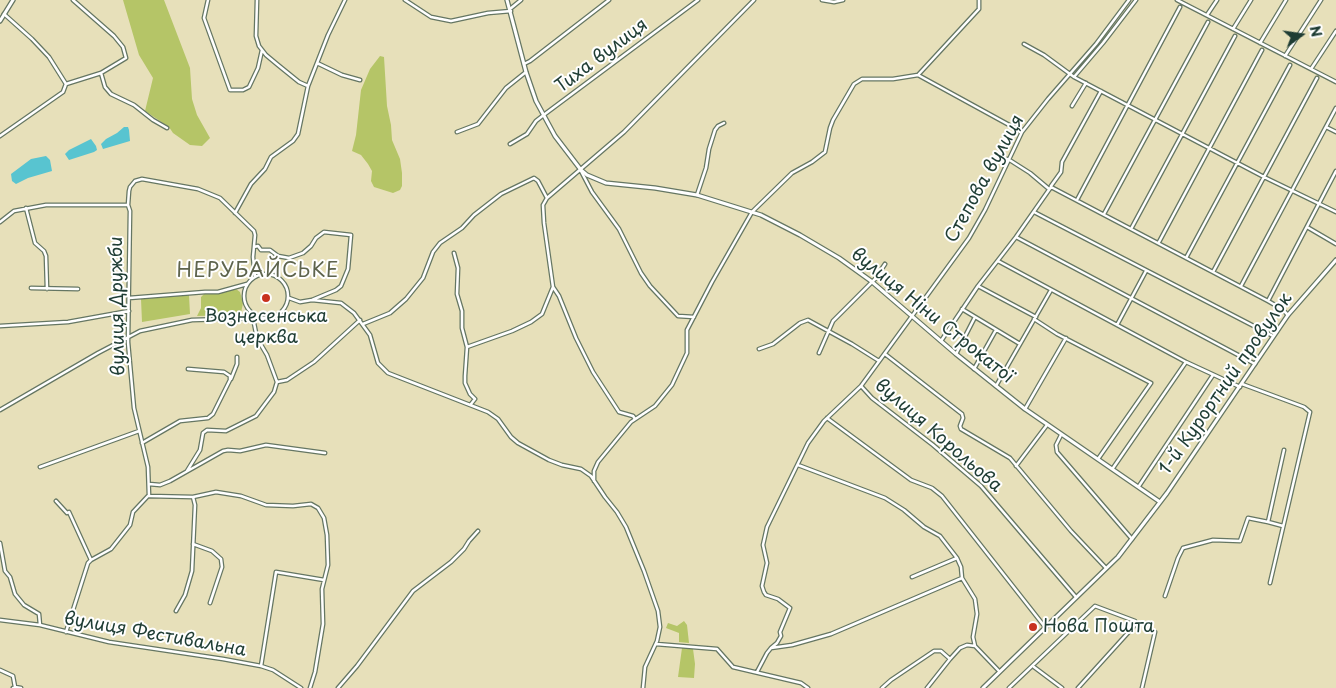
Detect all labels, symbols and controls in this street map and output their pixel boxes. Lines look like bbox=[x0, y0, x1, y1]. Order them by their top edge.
north arrow bbox=[1276, 10, 1326, 60]
street label: Тиха вулиця bbox=[552, 14, 652, 98]
text: N bbox=[1305, 23, 1328, 39]
street label: Степова вулиця bbox=[941, 111, 1029, 247]
street label: вулиця Дружби bbox=[106, 236, 130, 376]
street label: вулиця Ніни Строкатої bbox=[846, 244, 1018, 388]
district label: НЕРУБАЙСЬКЕ bbox=[176, 259, 340, 283]
street label: 1-й Курортний провулок bbox=[1155, 289, 1297, 479]
marker: Вознесенська церква bbox=[260, 292, 272, 304]
place label: Вознесенська церква bbox=[205, 306, 327, 348]
street label: вулиця Корольова bbox=[870, 375, 1006, 497]
street label: вулиця Фестивальна bbox=[62, 608, 248, 662]
place label: Нова Пошта bbox=[1043, 616, 1154, 638]
marker: Нова Пошта bbox=[1027, 621, 1039, 633]

